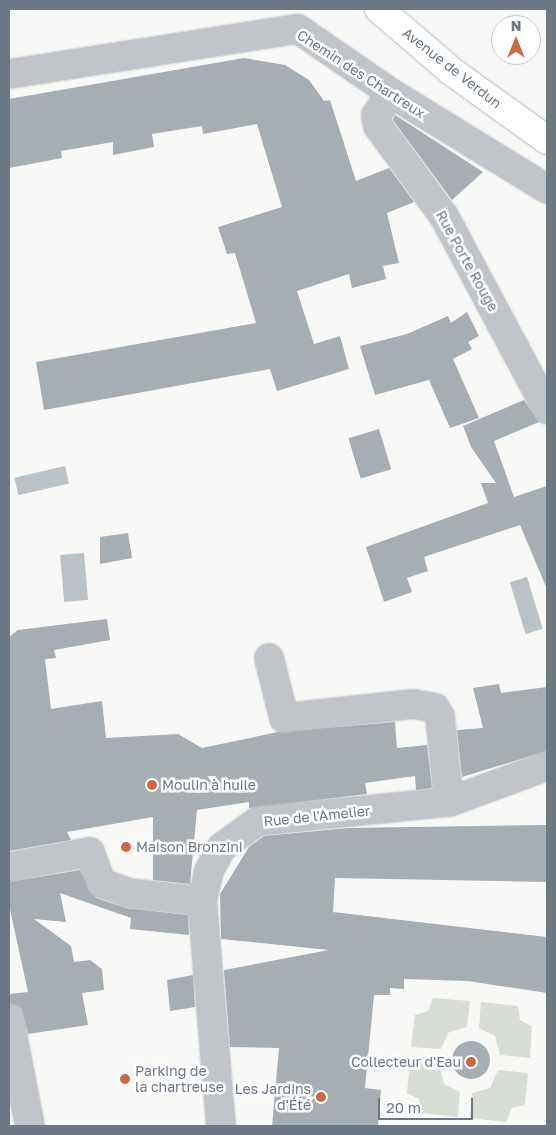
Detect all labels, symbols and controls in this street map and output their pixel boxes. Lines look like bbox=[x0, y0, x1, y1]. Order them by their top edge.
north arrow bbox=[491, 15, 541, 65]
text: N bbox=[511, 17, 521, 34]
street label: Avenue de Verdun bbox=[399, 24, 505, 112]
street label: Chemin des Chartreux bbox=[294, 26, 428, 122]
street label: Rue Porte Rouge bbox=[432, 208, 502, 314]
place label: Moulin à huile bbox=[162, 777, 256, 793]
marker: Moulin à huile bbox=[146, 779, 158, 791]
street label: Rue de l'Amelier bbox=[263, 802, 371, 830]
place label: Maison Bronzini bbox=[136, 839, 243, 855]
marker: Maison Bronzini bbox=[120, 841, 132, 853]
place label: Collecteur d'Eau bbox=[351, 1054, 461, 1070]
marker: Collecteur d'Eau bbox=[465, 1056, 477, 1068]
place label: Parking de la chartreuse bbox=[135, 1063, 224, 1096]
marker: Parking de la chartreuse bbox=[119, 1073, 131, 1085]
place label: Les Jardins d'Été bbox=[235, 1081, 311, 1114]
scale bar bbox=[381, 1088, 476, 1120]
marker: Les Jardins d'Été bbox=[315, 1091, 327, 1103]
text: 20 m bbox=[386, 1098, 421, 1116]

